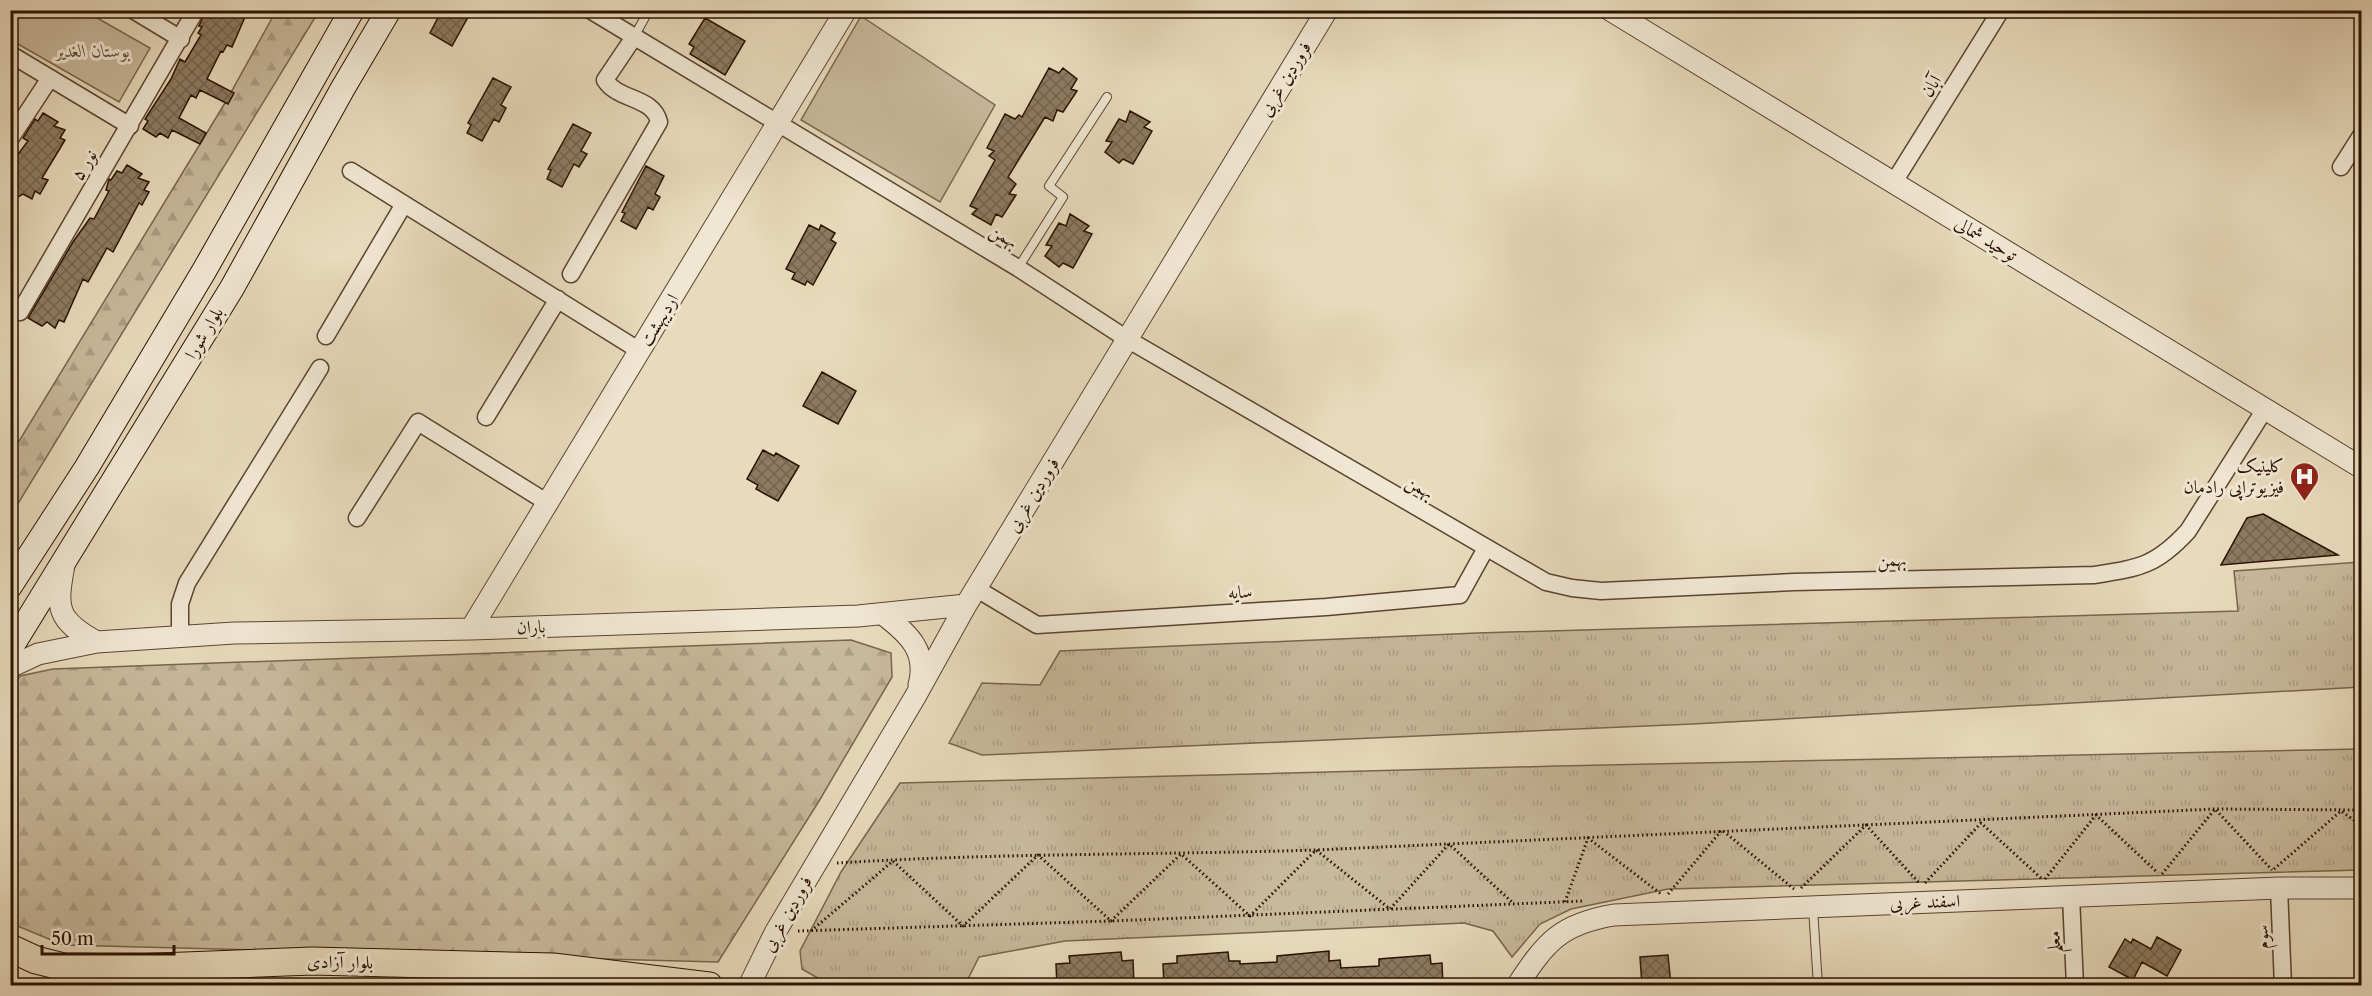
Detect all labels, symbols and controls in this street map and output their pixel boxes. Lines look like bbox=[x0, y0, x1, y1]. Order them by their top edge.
street label: فروردین غربی bbox=[1254, 38, 1318, 121]
park label: بوستان الغدیر bbox=[54, 40, 131, 62]
street label: آبان bbox=[1916, 69, 1947, 101]
street label: نور ۵ bbox=[66, 146, 102, 184]
street label: توحید شمالی bbox=[1951, 212, 2022, 266]
street label: بهمن bbox=[985, 219, 1022, 254]
street label: اردیبهشت bbox=[635, 290, 684, 351]
street label: بلوار شورا bbox=[180, 303, 228, 363]
street label: فروردین غربی bbox=[1002, 454, 1066, 537]
place label: کلینیک فیزیوتراپی رادمان bbox=[2183, 455, 2284, 501]
hospital icon: کلینیک فیزیوتراپی رادمان bbox=[2289, 460, 2321, 502]
street label: بهمن bbox=[1401, 470, 1438, 505]
street label: بهمن bbox=[1877, 549, 1907, 572]
street label: سایه bbox=[1227, 580, 1253, 604]
street label: باران bbox=[516, 616, 546, 638]
street label: فروردین غربی bbox=[757, 872, 819, 957]
street label: اسفند غربی bbox=[1889, 890, 1961, 916]
scale bar bbox=[42, 918, 174, 956]
street label: سوم bbox=[2251, 924, 2278, 950]
text: 50 m bbox=[51, 928, 94, 950]
street label: معلم bbox=[2042, 930, 2073, 954]
street label: بلوار آزادی bbox=[307, 950, 373, 974]

